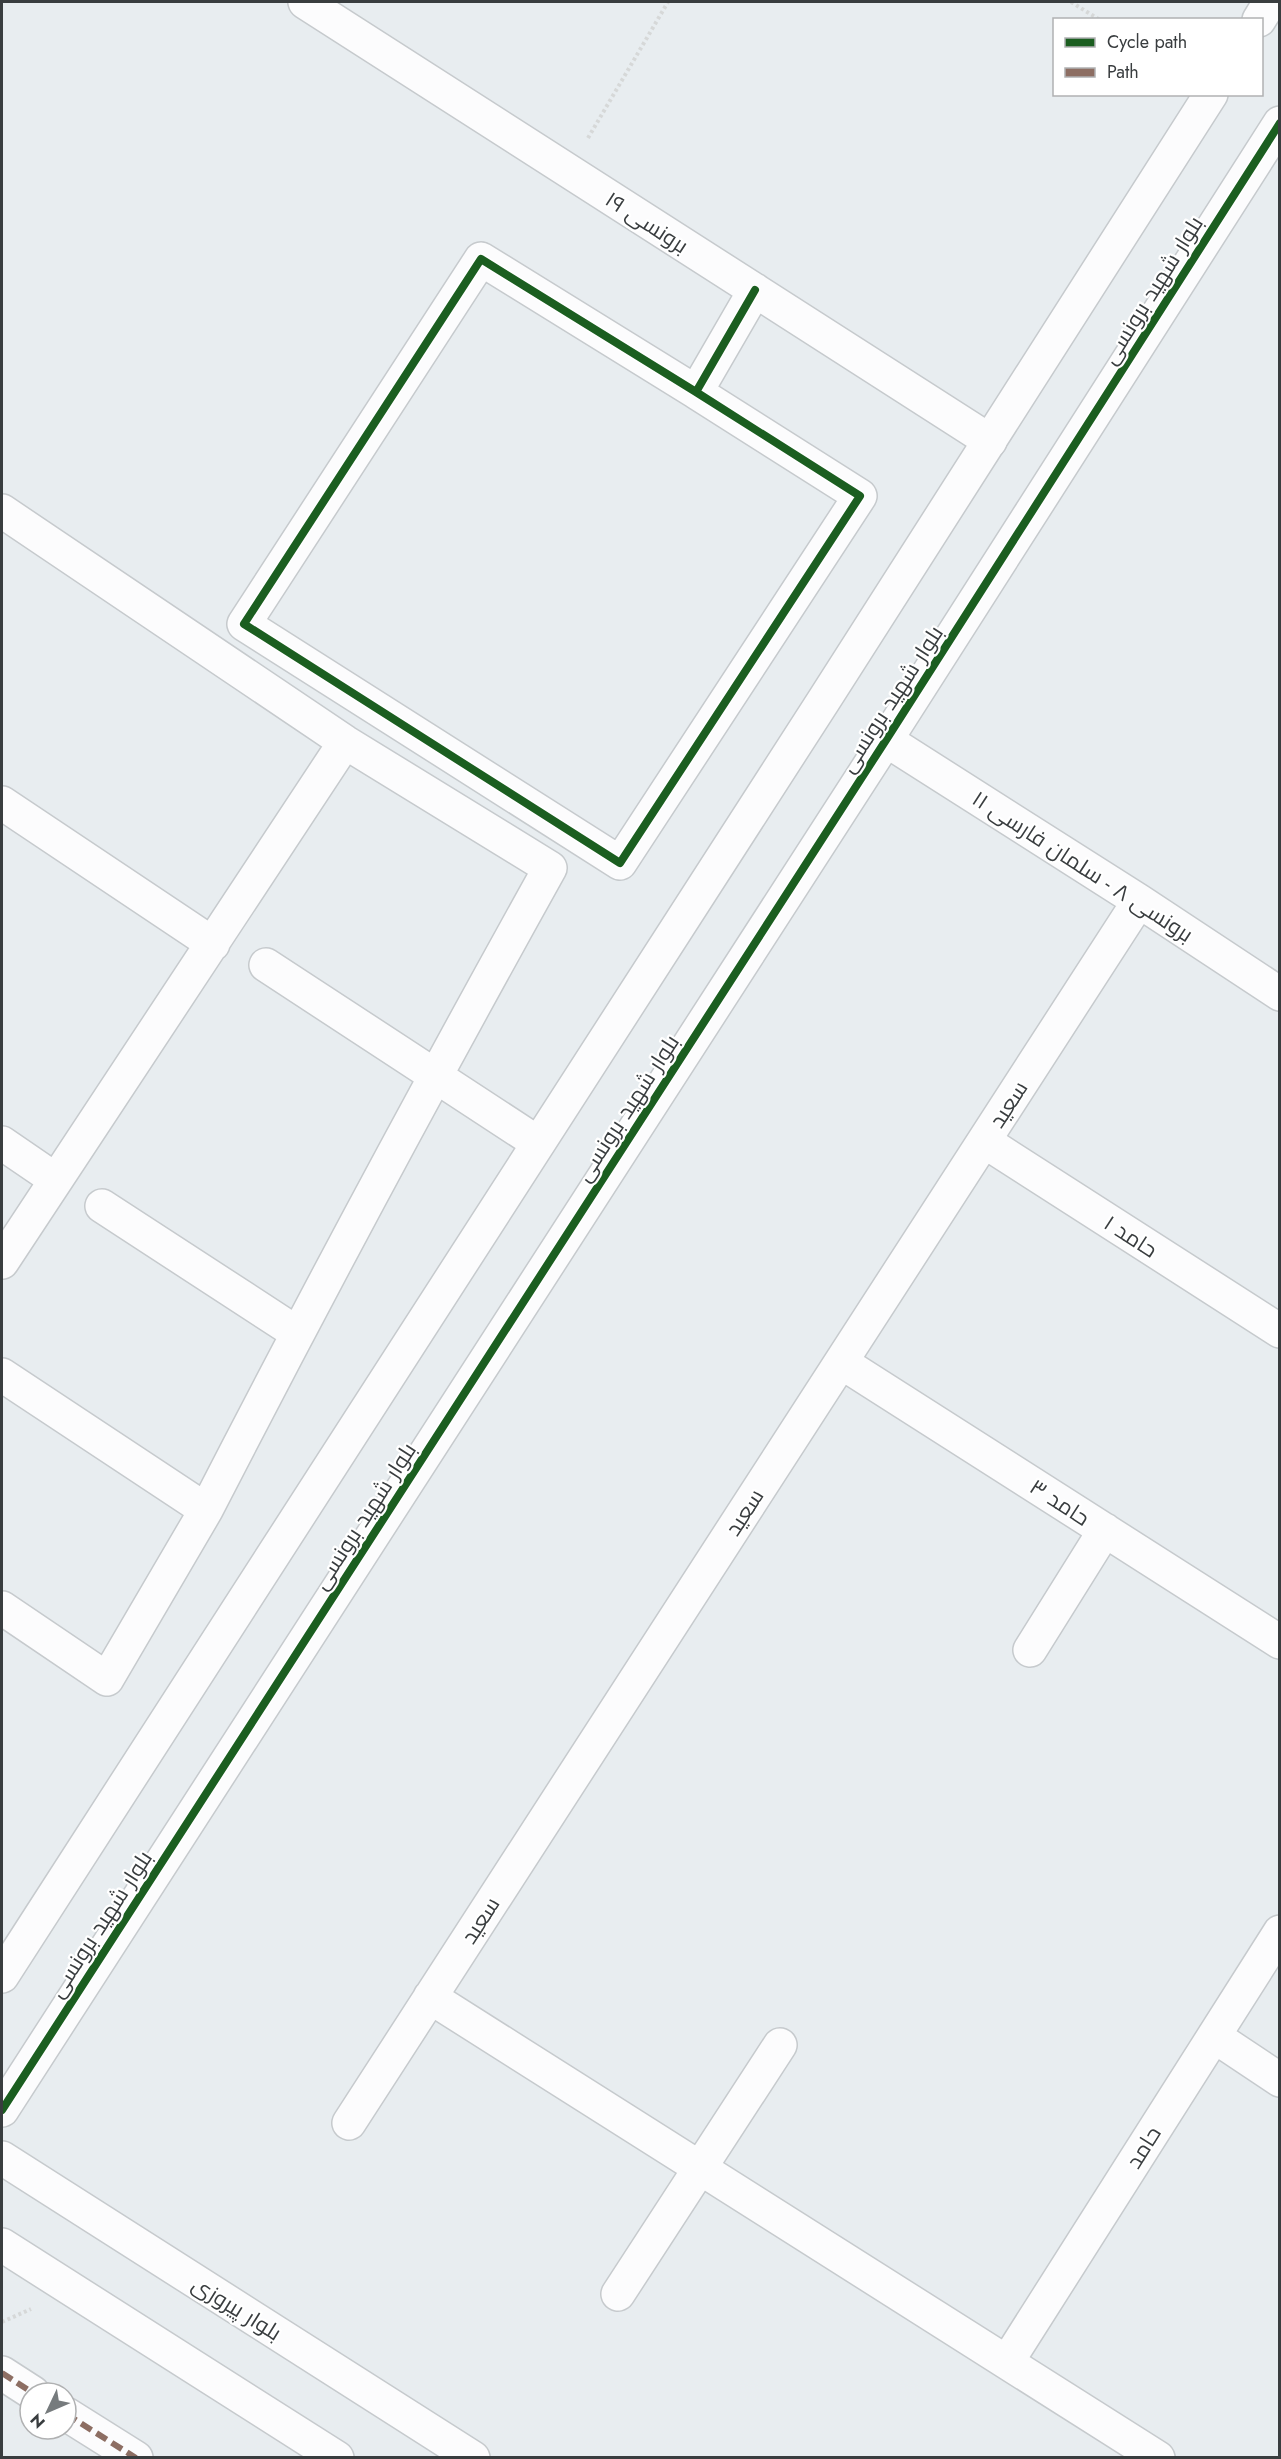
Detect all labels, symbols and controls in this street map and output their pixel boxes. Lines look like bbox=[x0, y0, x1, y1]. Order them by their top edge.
legend bbox=[1053, 18, 1263, 96]
text: Cycle path bbox=[1107, 29, 1187, 55]
text: Path bbox=[1107, 59, 1139, 85]
street label: برونسی ۱۹ bbox=[599, 183, 695, 261]
street label: بلوار شهید برونسی bbox=[1093, 209, 1211, 371]
street label: بلوار شهید برونسی bbox=[831, 619, 951, 779]
street label: برونسی ۸ - سلمان فارسی ۱۱ bbox=[966, 782, 1200, 950]
street label: بلوار شهید برونسی bbox=[567, 1028, 687, 1188]
street label: سعید bbox=[981, 1074, 1035, 1134]
street label: حامد ۱ bbox=[1098, 1207, 1164, 1265]
street label: بلوار شهید برونسی bbox=[304, 1436, 424, 1596]
street label: حامد ۳ bbox=[1024, 1471, 1096, 1533]
street label: سعید bbox=[717, 1482, 771, 1542]
street label: بلوار شهید برونسی bbox=[40, 1844, 160, 2004]
street label: سعید bbox=[453, 1890, 507, 1950]
street label: حامد bbox=[1118, 2120, 1168, 2174]
street label: بلوار پیروزی bbox=[186, 2268, 288, 2348]
north arrow bbox=[18, 2381, 78, 2441]
text: N bbox=[25, 2409, 50, 2434]

